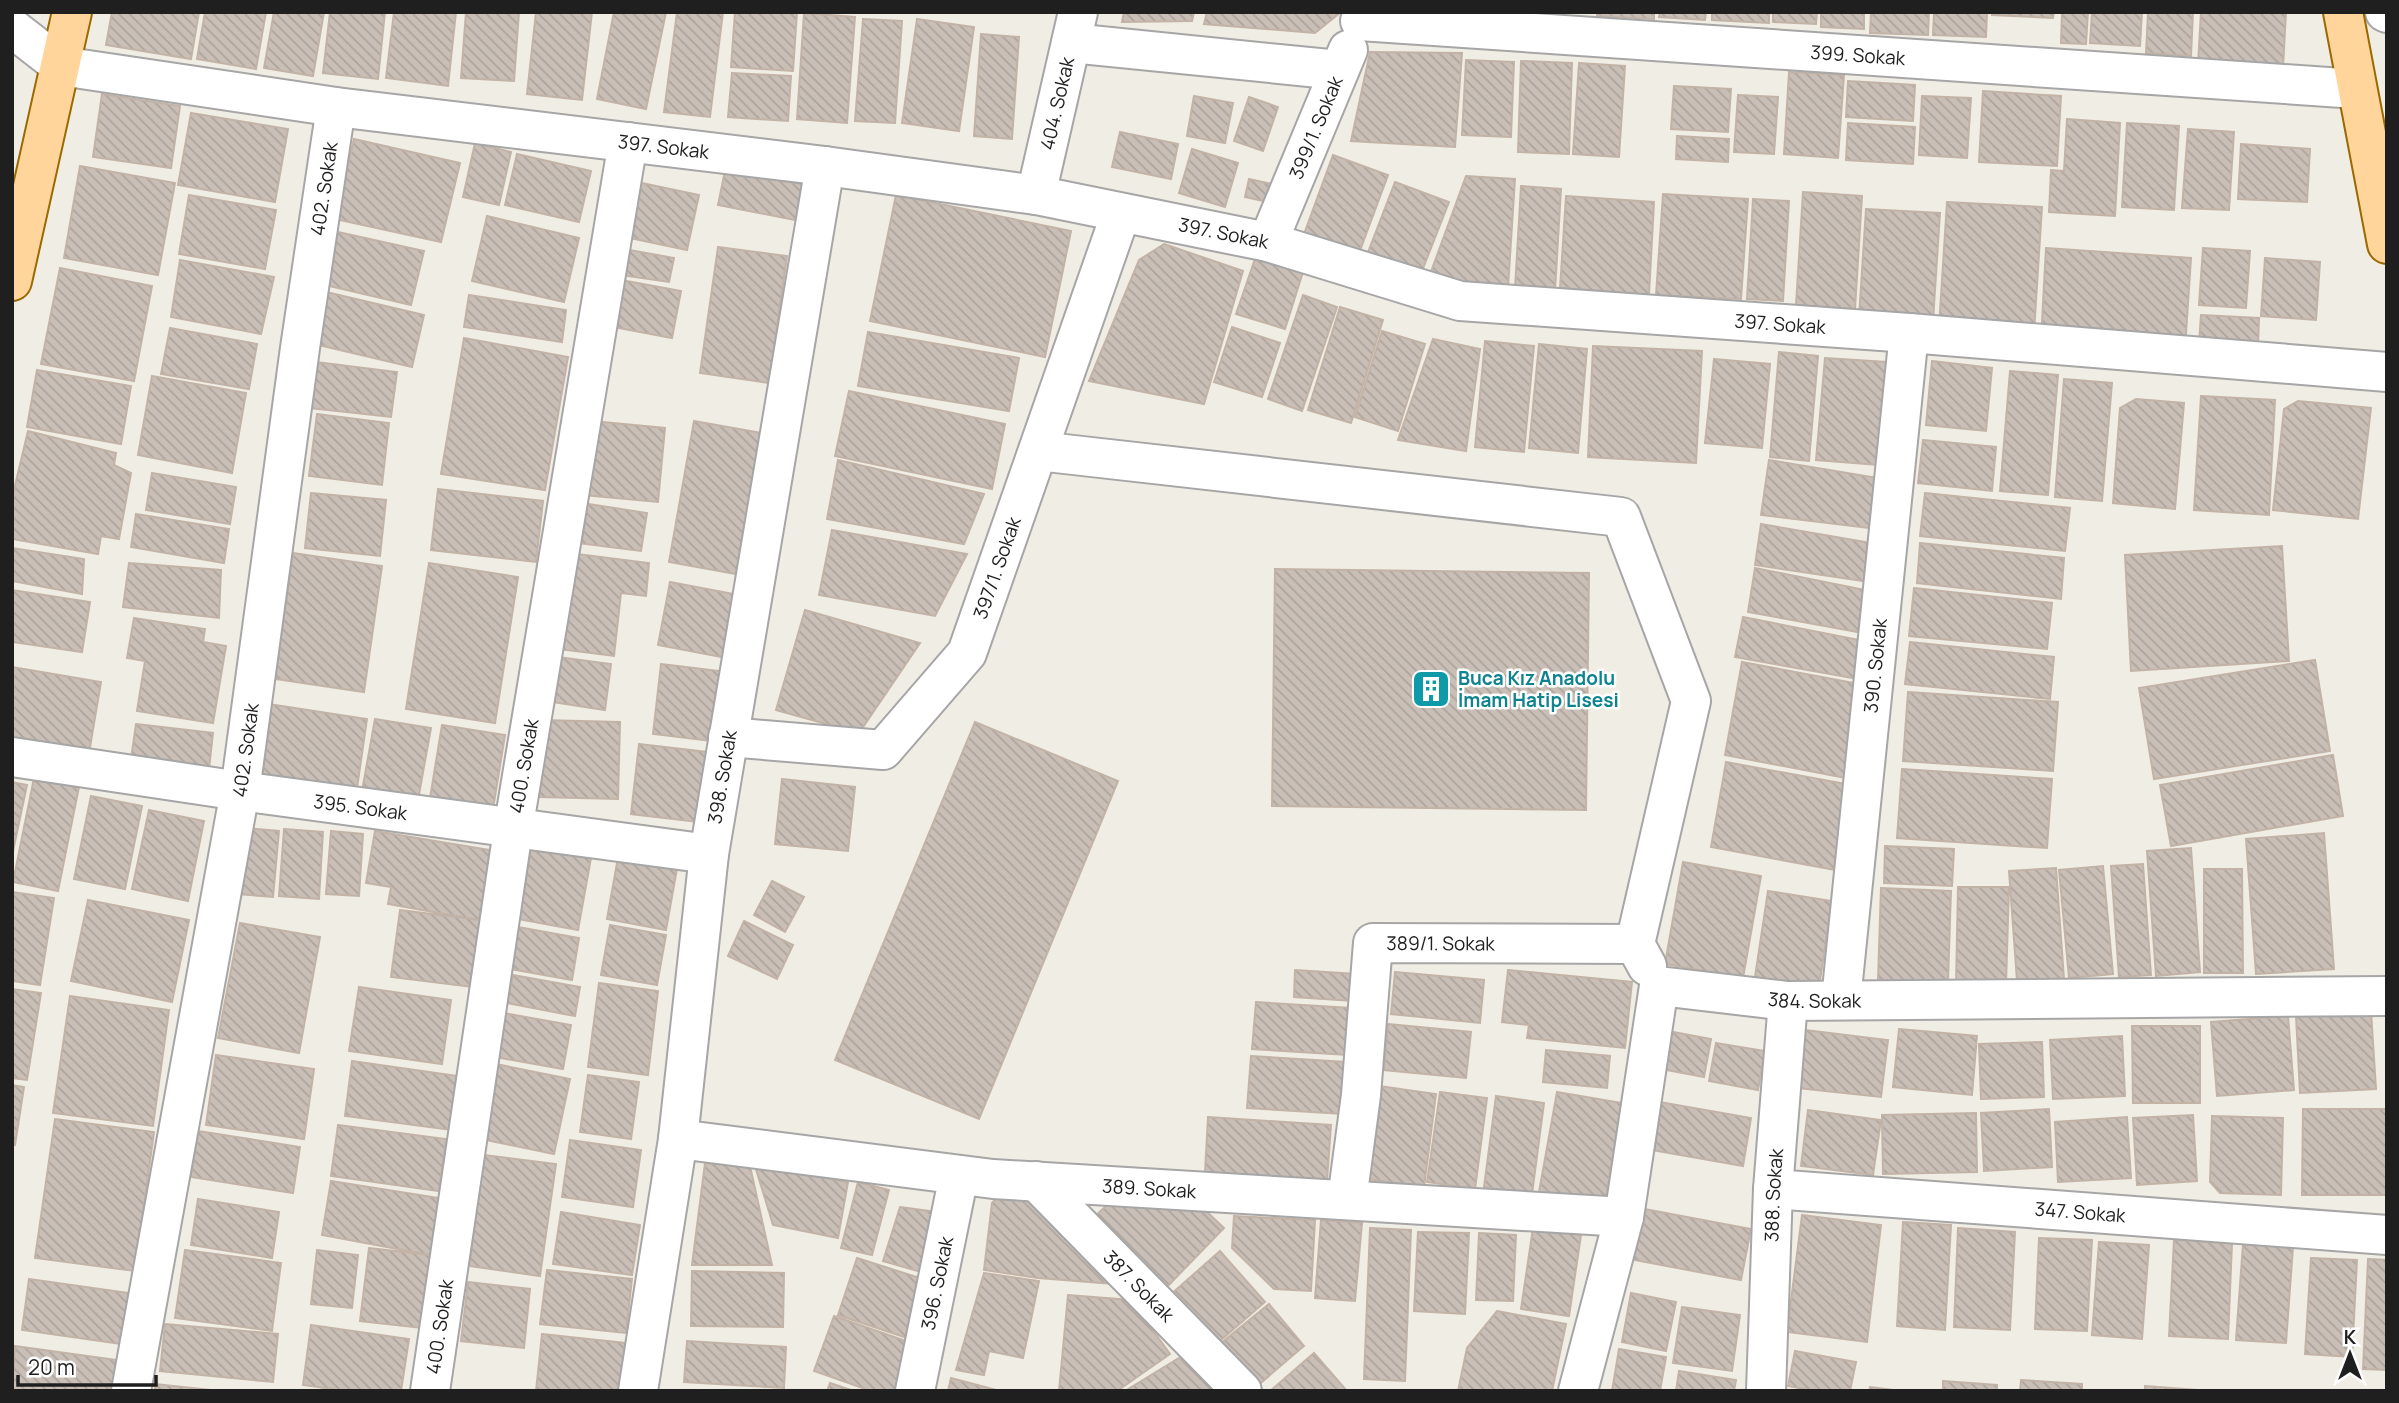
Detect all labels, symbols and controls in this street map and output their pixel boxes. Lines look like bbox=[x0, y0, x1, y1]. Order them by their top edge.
street label: 399. Sokak bbox=[1810, 39, 1907, 71]
street label: 404. Sokak bbox=[1034, 54, 1080, 152]
street label: 399/1. Sokak bbox=[1283, 72, 1349, 183]
street label: 397. Sokak bbox=[617, 128, 711, 165]
street label: 402. Sokak bbox=[304, 139, 344, 237]
street label: 397. Sokak bbox=[1176, 211, 1272, 255]
street label: 397. Sokak bbox=[1734, 308, 1827, 340]
street label: 397/1. Sokak bbox=[967, 513, 1027, 623]
street label: 390. Sokak bbox=[1857, 617, 1893, 714]
place label: Buca Kız Anadolu İmam Hatip Lisesi bbox=[1458, 665, 1619, 713]
building icon: Buca Kız Anadolu İmam Hatip Lisesi bbox=[1410, 668, 1452, 710]
street label: 402. Sokak bbox=[226, 701, 265, 799]
street label: 400. Sokak bbox=[503, 716, 544, 815]
street label: 398. Sokak bbox=[701, 728, 743, 826]
street label: 395. Sokak bbox=[312, 788, 409, 826]
street label: 389/1. Sokak bbox=[1386, 930, 1495, 956]
street label: 384. Sokak bbox=[1766, 986, 1862, 1014]
street label: 388. Sokak bbox=[1758, 1147, 1789, 1242]
street label: 389. Sokak bbox=[1101, 1173, 1197, 1204]
street label: 347. Sokak bbox=[2034, 1196, 2127, 1228]
street label: 396. Sokak bbox=[915, 1233, 959, 1332]
street label: 387. Sokak bbox=[1098, 1244, 1180, 1328]
street label: 400. Sokak bbox=[420, 1277, 459, 1376]
north arrow bbox=[2315, 1319, 2385, 1389]
text: K bbox=[2344, 1324, 2357, 1350]
scale bar bbox=[18, 1344, 156, 1388]
text: 20 m bbox=[28, 1353, 75, 1381]

